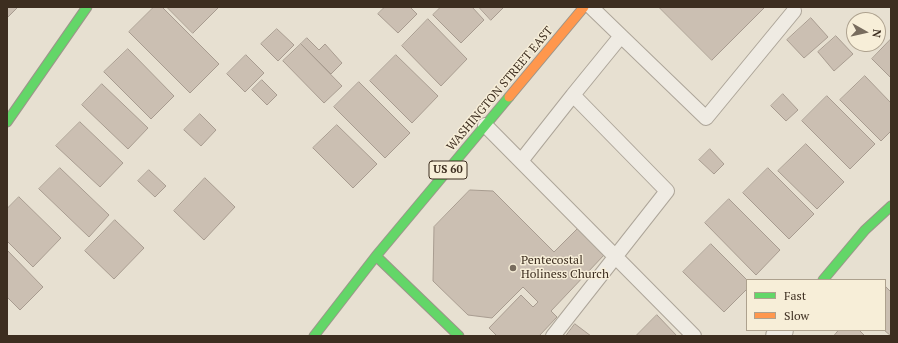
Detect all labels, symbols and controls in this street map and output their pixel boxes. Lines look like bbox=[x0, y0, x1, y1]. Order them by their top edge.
north arrow bbox=[846, 12, 886, 52]
street label: WASHINGTON STREET EAST bbox=[444, 24, 556, 154]
text: N bbox=[869, 28, 884, 39]
road number: US 60 bbox=[429, 161, 467, 179]
place label: Pentecostal Holiness Church bbox=[521, 254, 609, 282]
marker: Pentecostal Holiness Church bbox=[508, 263, 518, 273]
legend bbox=[746, 279, 886, 331]
text: Fast bbox=[784, 288, 806, 303]
text: Slow bbox=[784, 308, 809, 323]

